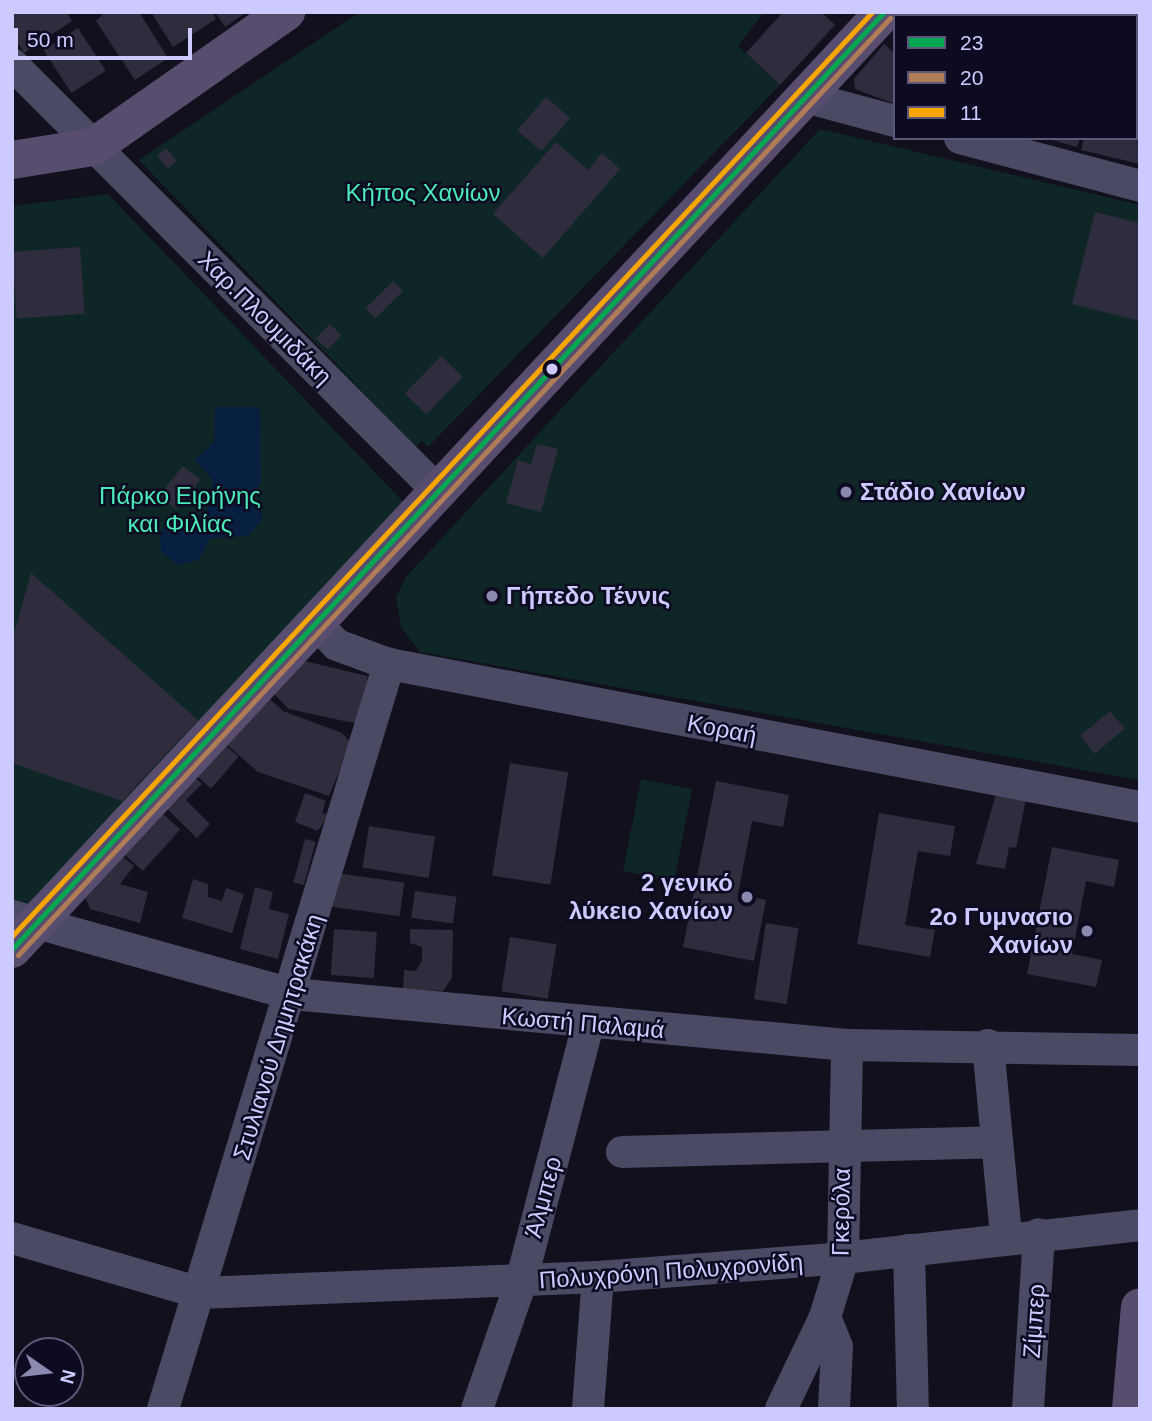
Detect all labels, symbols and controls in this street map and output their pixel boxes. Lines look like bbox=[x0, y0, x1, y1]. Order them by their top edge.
scale bar bbox=[18, 14, 196, 58]
legend bbox=[893, 14, 1138, 140]
text: 50 m bbox=[27, 28, 74, 51]
text: 23 bbox=[960, 31, 983, 54]
text: 20 bbox=[960, 66, 983, 89]
text: 11 bbox=[960, 101, 982, 124]
park label: Κήπος Χανίων bbox=[345, 179, 501, 207]
street label: Χαρ.Πλουμιδάκη bbox=[192, 245, 338, 391]
unlabelled marker bbox=[545, 362, 559, 376]
place label: Στάδιο Χανίων bbox=[860, 478, 1026, 506]
park label: Πάρκο Ειρήνης και Φιλίας bbox=[99, 482, 261, 538]
marker: Στάδιο Χανίων bbox=[838, 484, 854, 500]
place label: Γήπεδο Τέννις bbox=[506, 582, 670, 610]
marker: Γήπεδο Τέννις bbox=[484, 588, 500, 604]
street label: Κοραή bbox=[685, 708, 759, 750]
place label: 2 γενικό λύκειο Χανίων bbox=[569, 869, 733, 925]
marker: 2 γενικό λύκειο Χανίων bbox=[739, 889, 755, 905]
place label: 2ο Γυμνασιο Χανίων bbox=[929, 903, 1073, 959]
street label: Στυλιανού Δημητρακάκη bbox=[227, 910, 329, 1164]
marker: 2ο Γυμνασιο Χανίων bbox=[1079, 923, 1095, 939]
street label: Κωστή Παλαμά bbox=[500, 1002, 666, 1044]
street label: Άλμπερ bbox=[518, 1153, 568, 1241]
street label: Γκερόλα bbox=[826, 1168, 856, 1256]
street label: Πολυχρόνη Πολυχρονίδη bbox=[538, 1247, 804, 1295]
street label: Ζίμπερ bbox=[1017, 1283, 1051, 1359]
north arrow bbox=[14, 1337, 84, 1407]
text: N bbox=[56, 1368, 80, 1386]

